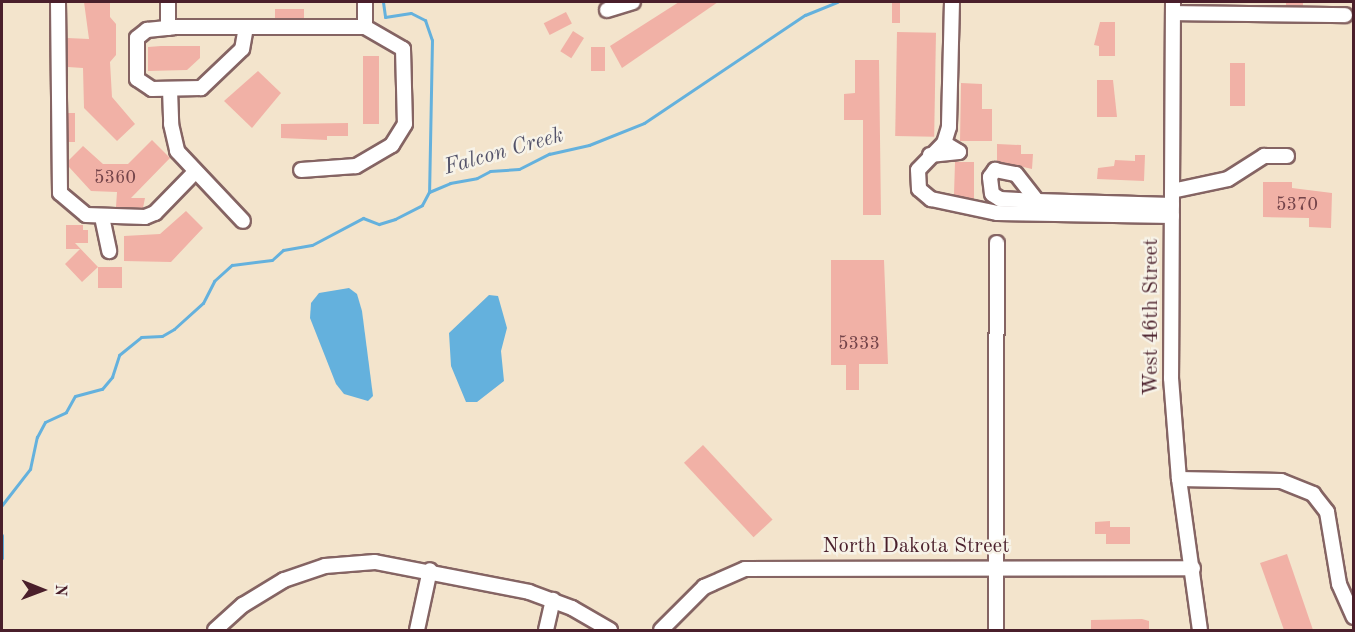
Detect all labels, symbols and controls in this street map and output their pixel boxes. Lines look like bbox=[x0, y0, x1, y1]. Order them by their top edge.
water label: Falcon Creek bbox=[441, 122, 567, 182]
house number: 5360 bbox=[94, 167, 136, 189]
house number: 5370 bbox=[1276, 194, 1318, 216]
street label: West 46th Street bbox=[1139, 238, 1165, 396]
house number: 5333 bbox=[838, 333, 880, 355]
street label: North Dakota Street bbox=[822, 534, 1010, 560]
north arrow bbox=[12, 560, 72, 620]
text: N bbox=[52, 584, 68, 597]

